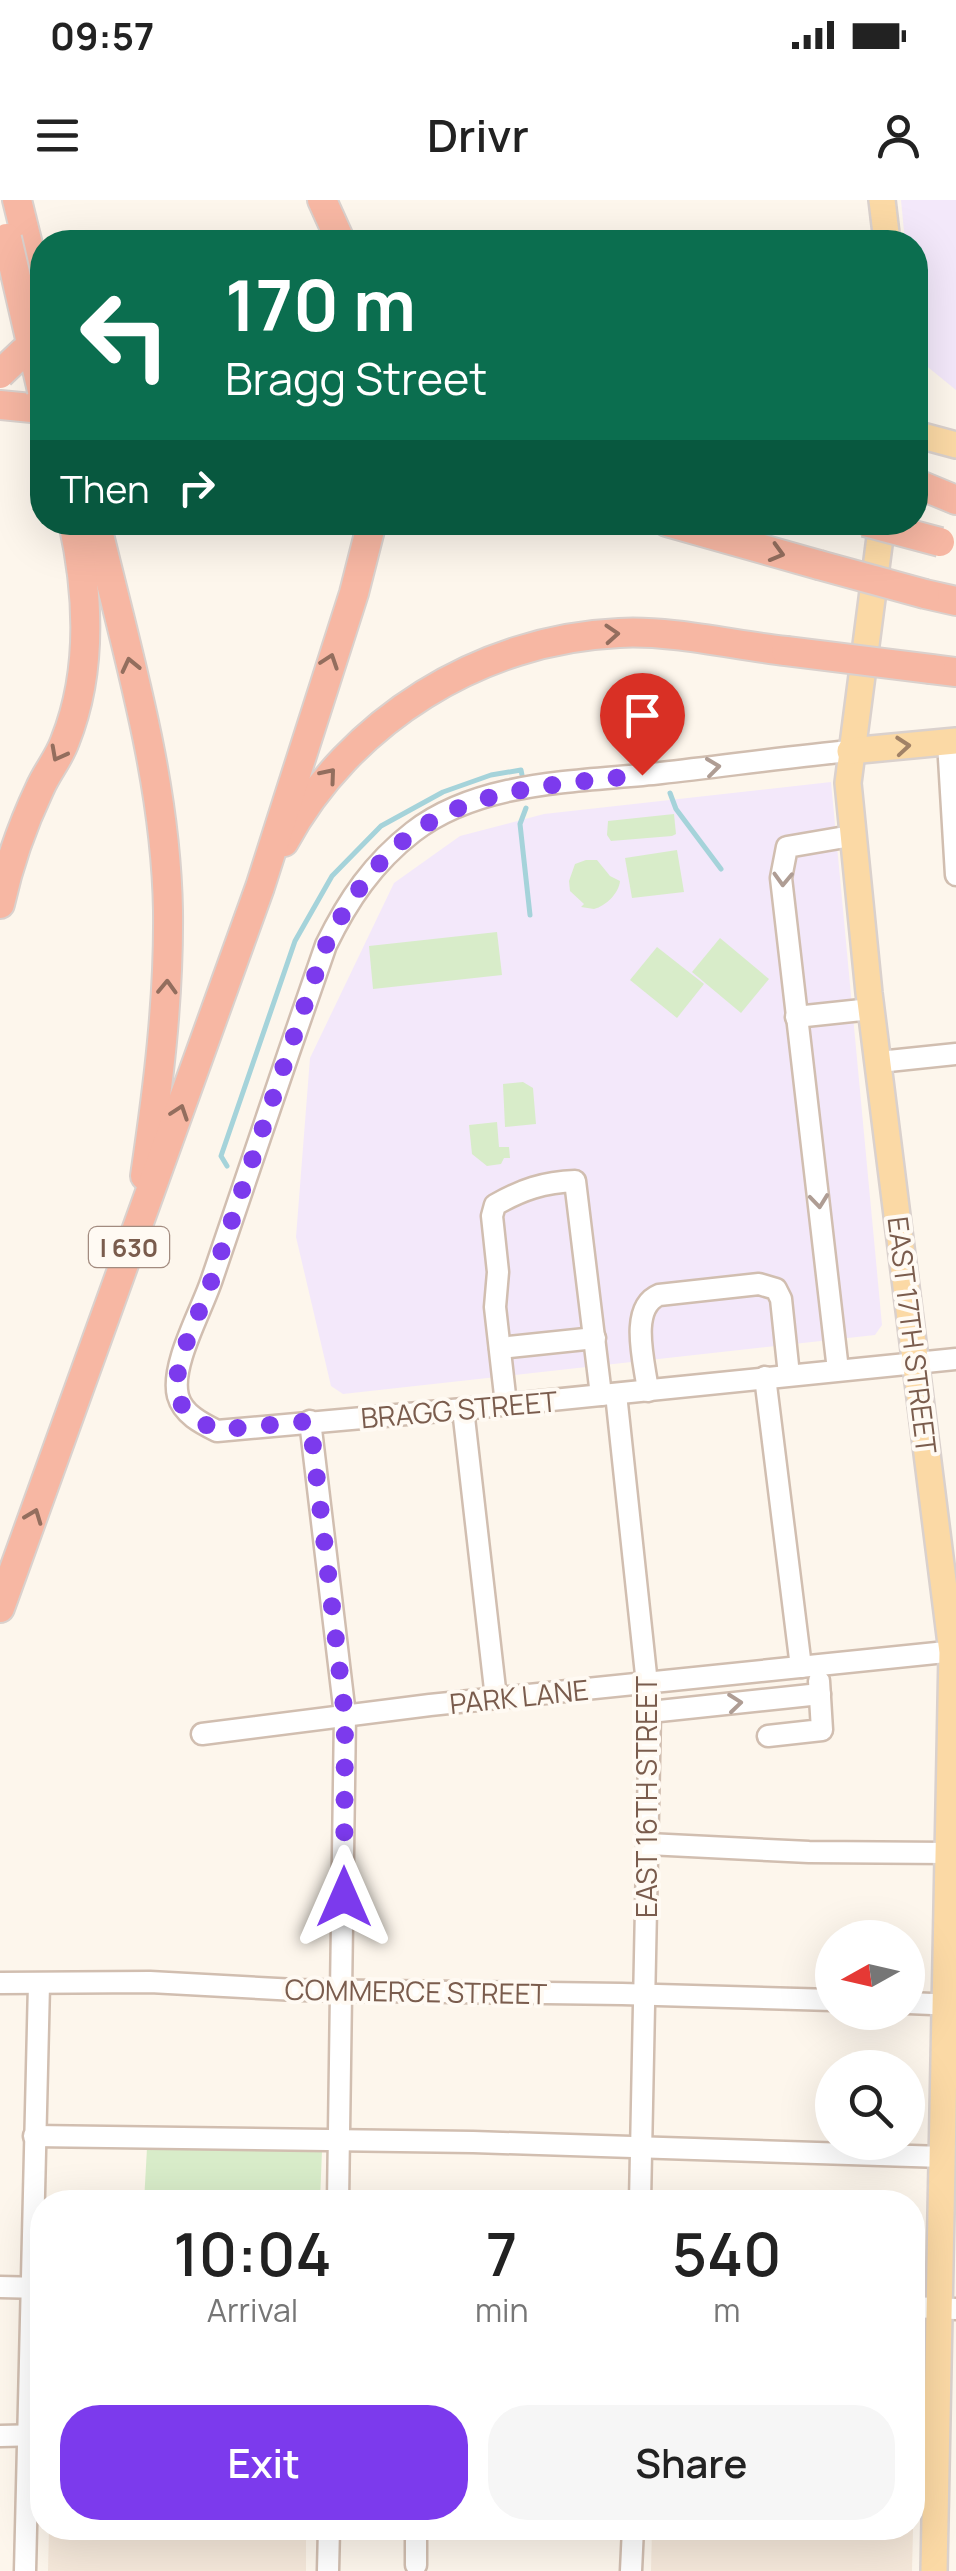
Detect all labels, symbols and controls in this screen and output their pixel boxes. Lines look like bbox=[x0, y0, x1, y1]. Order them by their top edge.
text: 09:57 bbox=[50, 9, 154, 61]
text: Drivr bbox=[427, 104, 529, 166]
icon: menu bbox=[30, 108, 85, 163]
icon: person bbox=[871, 108, 926, 163]
text: 170 m bbox=[225, 256, 416, 352]
icon: left bbox=[60, 270, 190, 400]
text: Bragg Street bbox=[225, 347, 487, 409]
icon: right bbox=[169, 460, 224, 515]
text: Then bbox=[60, 462, 149, 514]
one-way arrow bbox=[767, 541, 784, 562]
one-way arrow bbox=[605, 624, 621, 646]
one-way arrow bbox=[318, 653, 339, 670]
one-way arrow bbox=[121, 657, 142, 674]
pin bbox=[600, 673, 685, 776]
icon: arrive bbox=[615, 688, 670, 743]
one-way arrow bbox=[895, 736, 911, 758]
one-way arrow bbox=[51, 744, 70, 762]
one-way arrow bbox=[705, 757, 721, 778]
one-way arrow bbox=[317, 769, 335, 787]
one-way arrow bbox=[773, 872, 794, 887]
one-way arrow bbox=[156, 978, 177, 994]
one-way arrow bbox=[168, 1105, 189, 1122]
one-way arrow bbox=[808, 1194, 830, 1210]
street label: EAST 17TH STREET bbox=[880, 1214, 946, 1456]
road number: I 630 bbox=[89, 1227, 169, 1267]
street label: BRAGG STREET bbox=[359, 1381, 559, 1437]
one-way arrow bbox=[22, 1509, 43, 1526]
street label: PARK LANE bbox=[448, 1670, 590, 1722]
street label: EAST 16TH STREET bbox=[627, 1676, 665, 1918]
one-way arrow bbox=[728, 1693, 744, 1714]
position arrow bbox=[292, 1845, 396, 1949]
north arrow bbox=[815, 1920, 925, 2030]
map controls bbox=[815, 1920, 925, 2160]
street label: COMMERCE STREET bbox=[284, 1970, 548, 2012]
button: search bbox=[815, 2050, 925, 2160]
text: 10:04 bbox=[173, 2212, 332, 2294]
text: 7 bbox=[486, 2212, 517, 2294]
text: 540 bbox=[672, 2212, 782, 2294]
text: Arrival bbox=[207, 2288, 298, 2332]
text: min bbox=[475, 2288, 529, 2332]
text: m bbox=[713, 2288, 740, 2332]
button: Exit bbox=[60, 2405, 468, 2520]
button: Share bbox=[488, 2405, 895, 2520]

